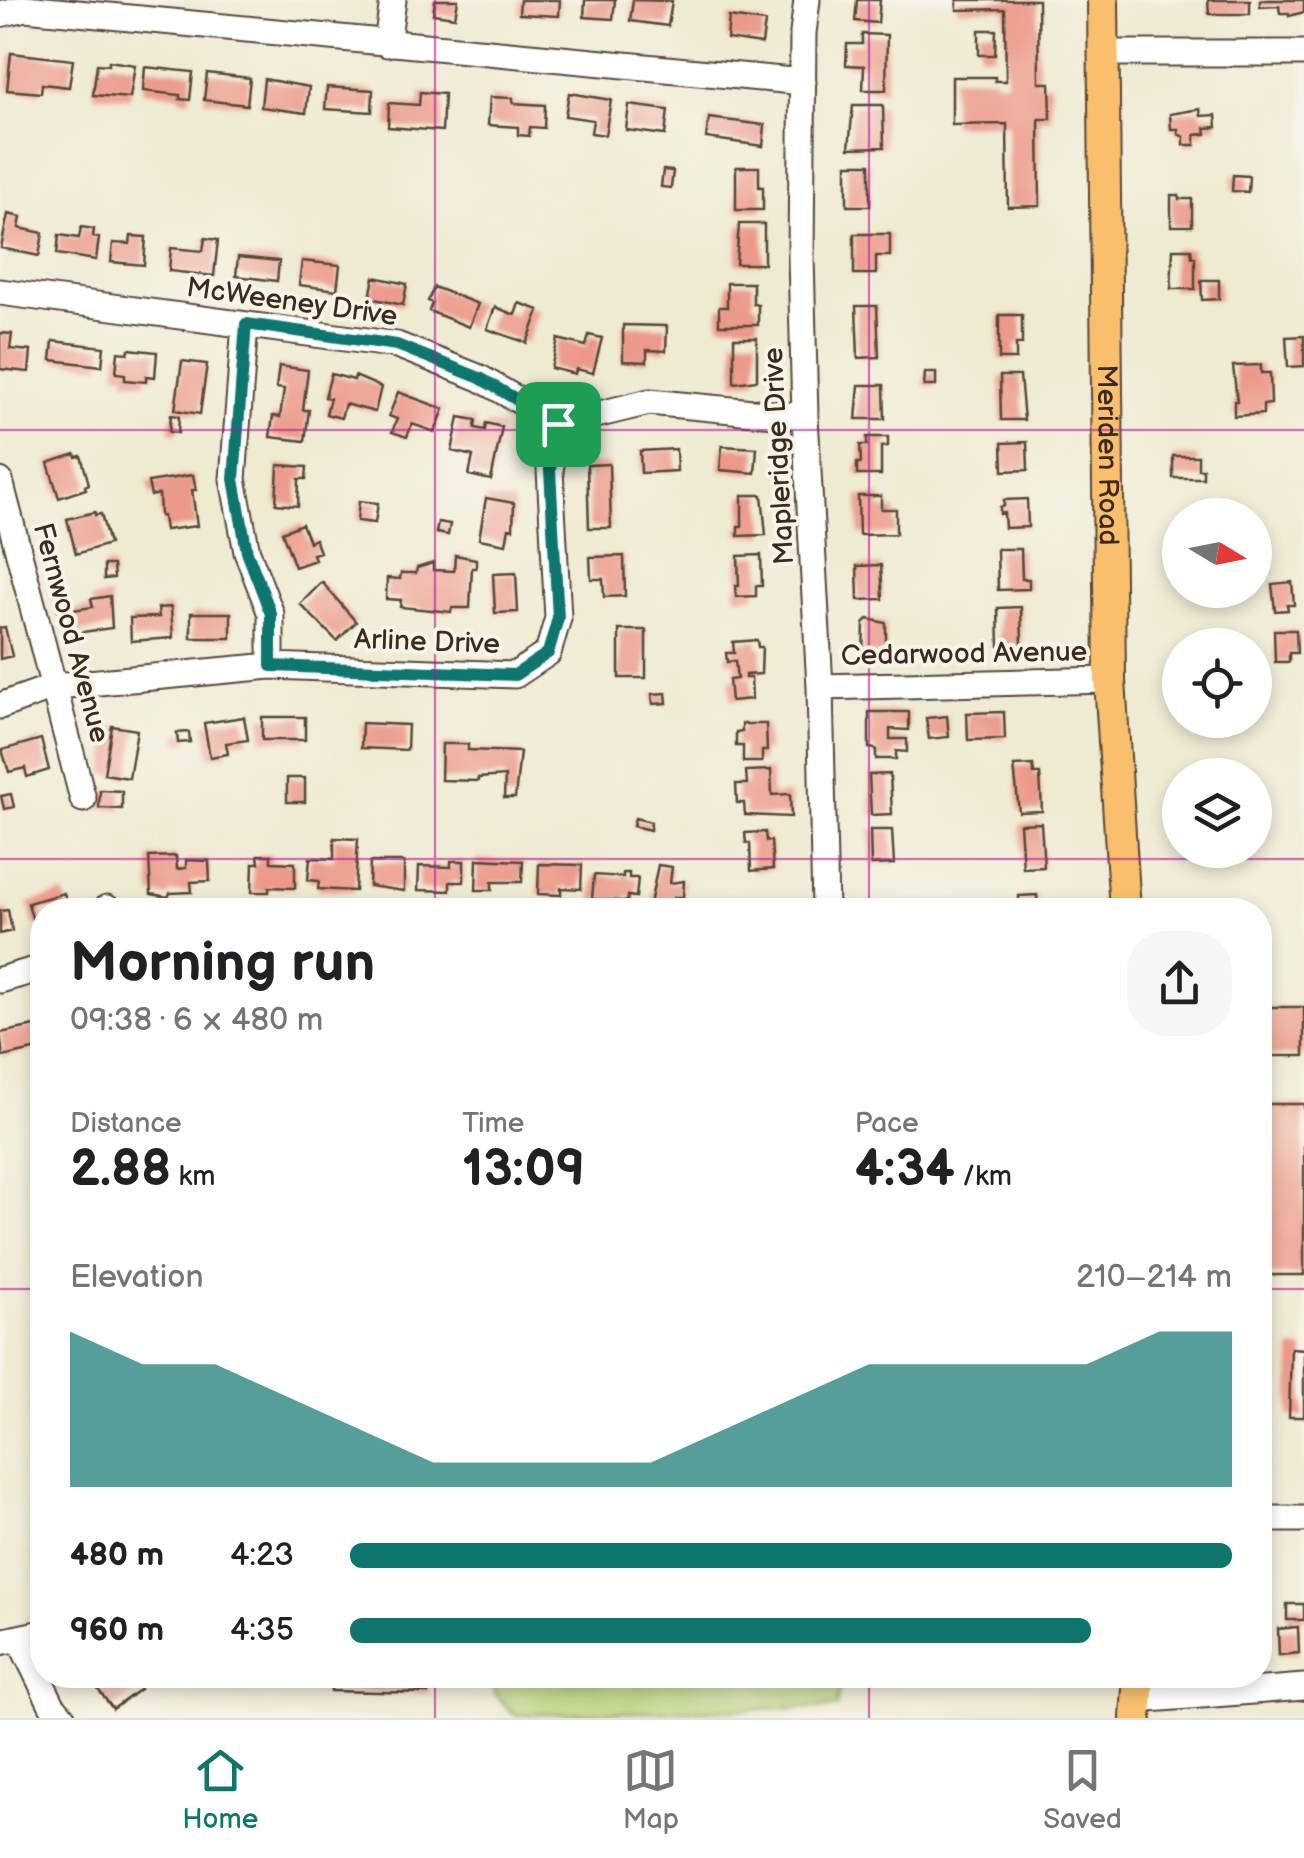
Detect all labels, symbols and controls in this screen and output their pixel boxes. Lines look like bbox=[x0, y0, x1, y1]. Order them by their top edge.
street label: McWeeney Drive bbox=[184, 271, 400, 333]
street label: Mapleridge Drive bbox=[757, 346, 801, 566]
street label: Meriden Road bbox=[1090, 364, 1125, 546]
pin bbox=[516, 382, 601, 467]
icon: arrive bbox=[531, 397, 586, 452]
north arrow bbox=[1162, 498, 1272, 608]
map controls bbox=[1162, 498, 1272, 868]
street label: Fernwood Avenue bbox=[26, 520, 116, 746]
street label: Arline Drive bbox=[354, 623, 500, 661]
button: locate bbox=[1162, 628, 1272, 738]
street label: Cedarwood Avenue bbox=[840, 635, 1088, 673]
button: layers bbox=[1162, 758, 1272, 868]
text: Morning run bbox=[70, 930, 375, 997]
button: share bbox=[1127, 931, 1232, 1036]
text: 09:38 · 6 × 480 m bbox=[70, 1001, 323, 1040]
text: Distance bbox=[70, 1107, 182, 1140]
text: Time bbox=[462, 1107, 524, 1140]
text: Pace bbox=[855, 1107, 919, 1140]
text: 2.88 bbox=[70, 1140, 171, 1200]
text: 13:09 bbox=[462, 1140, 585, 1200]
text: 4:34 bbox=[855, 1140, 955, 1200]
text: km bbox=[171, 1160, 216, 1193]
text: /km bbox=[955, 1160, 1012, 1193]
text: Elevation bbox=[70, 1258, 203, 1297]
text: 210–214 m bbox=[1076, 1258, 1232, 1297]
text: 480 m bbox=[70, 1536, 164, 1575]
text: 4:23 bbox=[230, 1536, 294, 1575]
text: 960 m bbox=[70, 1611, 164, 1650]
text: 4:35 bbox=[230, 1611, 294, 1650]
tab: Home bbox=[182, 1743, 258, 1836]
tab: Map bbox=[623, 1743, 679, 1836]
tab: Saved bbox=[1043, 1743, 1122, 1836]

